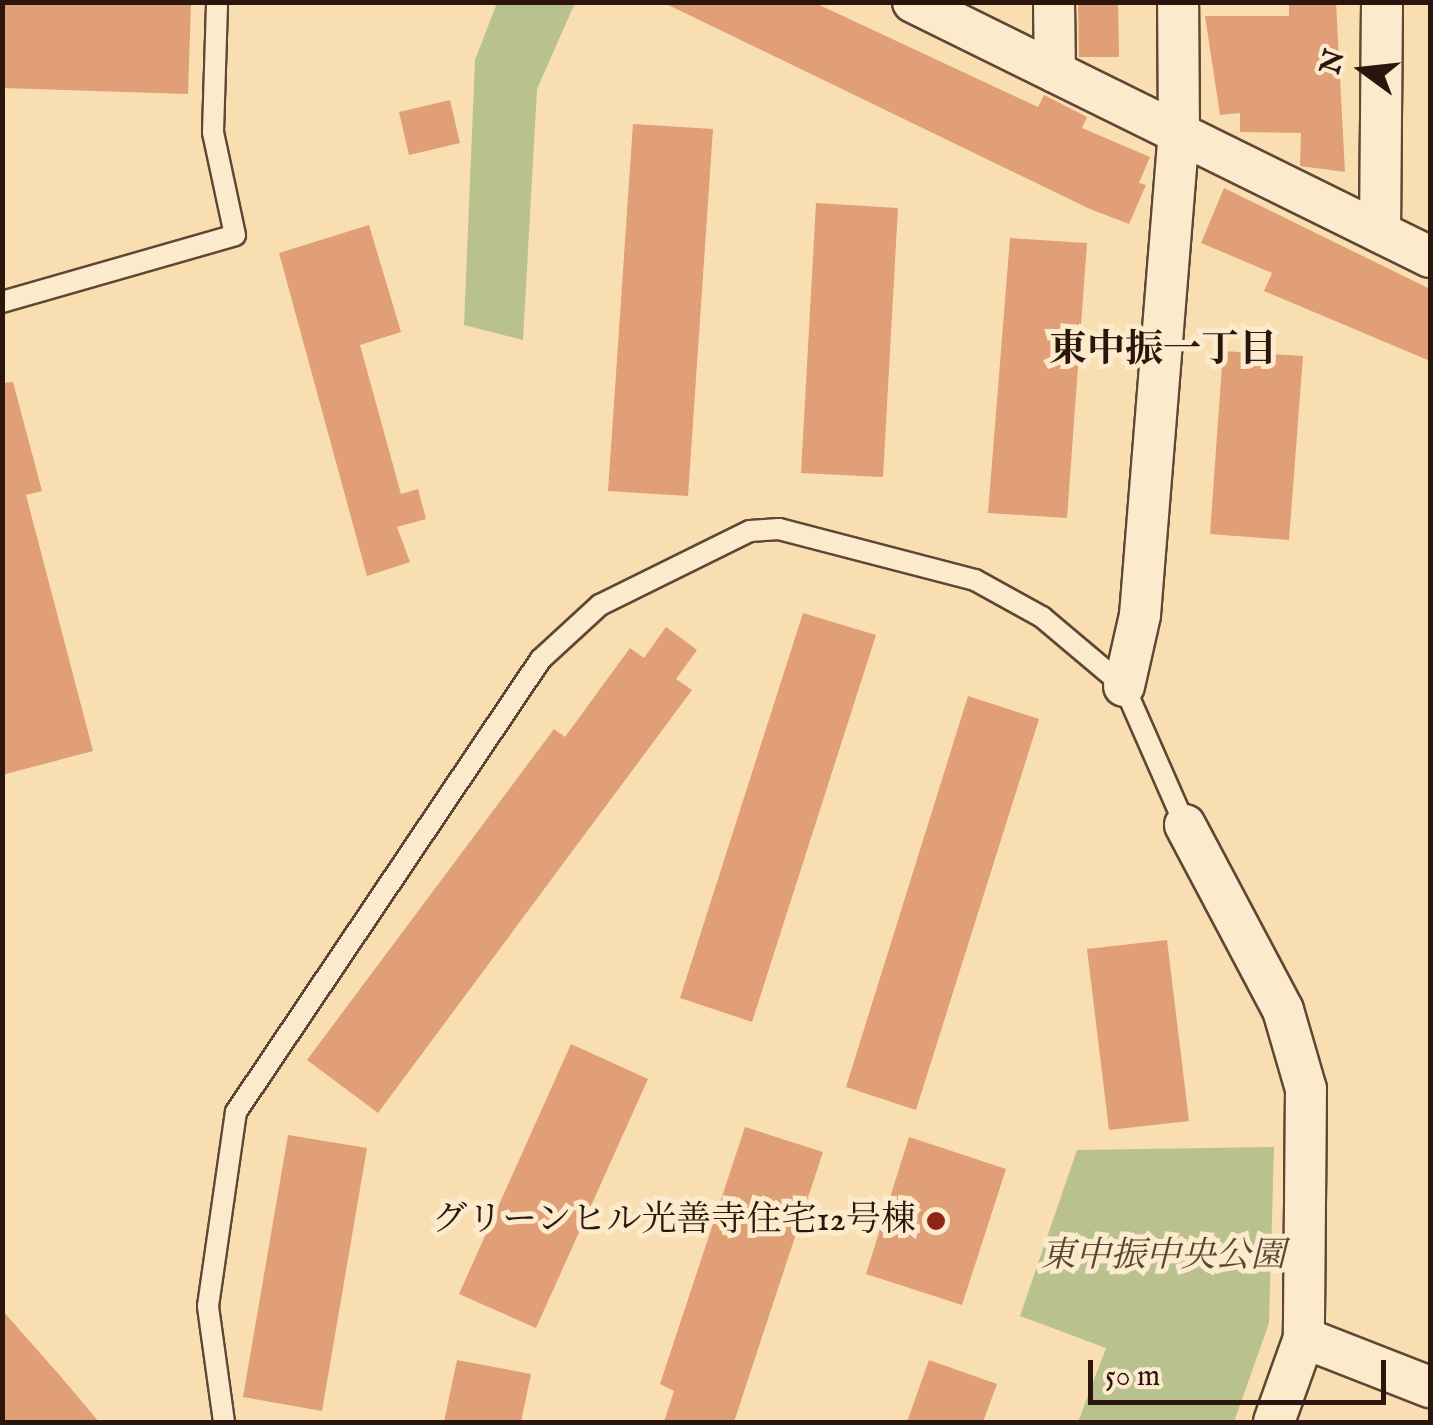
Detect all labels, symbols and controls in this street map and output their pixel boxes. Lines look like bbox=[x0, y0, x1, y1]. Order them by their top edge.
north arrow bbox=[1313, 20, 1413, 120]
text: N bbox=[1313, 46, 1354, 78]
district label: 東中振一丁目 bbox=[1049, 329, 1277, 375]
place label: グリーンヒル光善寺住宅12号棟 bbox=[432, 1200, 916, 1242]
marker: グリーンヒル光善寺住宅12号棟 bbox=[925, 1210, 947, 1232]
park label: 東中振中央公園 bbox=[1041, 1236, 1285, 1278]
scale bar bbox=[1093, 1340, 1390, 1402]
text: 50 m bbox=[1105, 1358, 1160, 1396]

